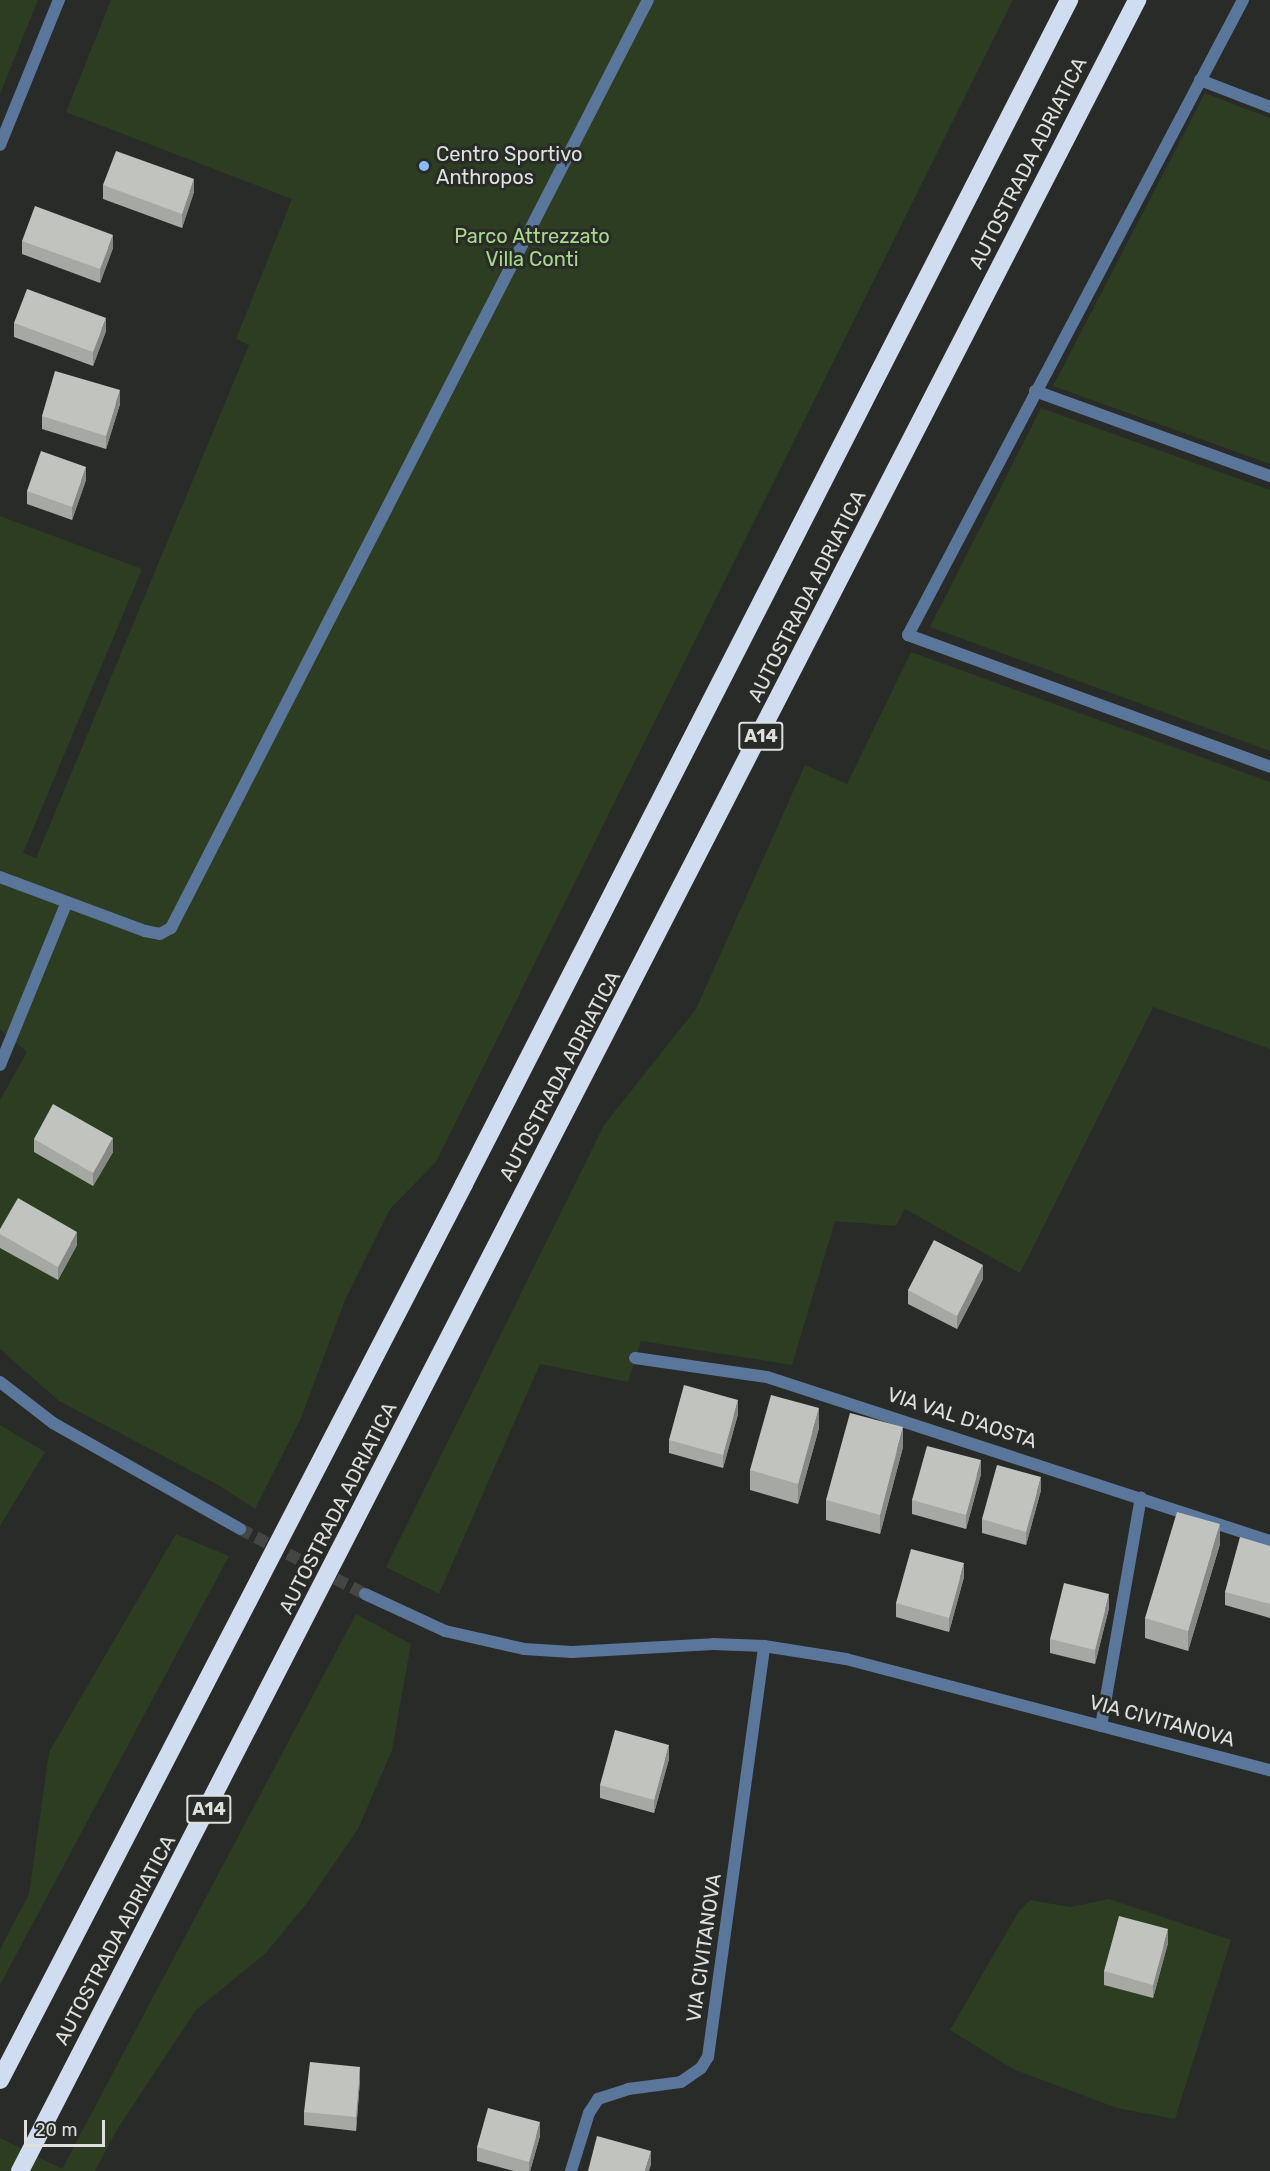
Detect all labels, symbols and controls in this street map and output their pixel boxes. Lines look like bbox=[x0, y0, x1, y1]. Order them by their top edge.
street label: AUTOSTRADA ADRIATICA bbox=[964, 53, 1092, 273]
place label: Centro Sportivo Anthropos bbox=[436, 142, 582, 189]
marker: Centro Sportivo Anthropos bbox=[417, 159, 431, 173]
park label: Parco Attrezzato Villa Conti bbox=[454, 224, 610, 271]
street label: AUTOSTRADA ADRIATICA bbox=[743, 486, 871, 706]
road number: A14 bbox=[737, 721, 785, 751]
street label: AUTOSTRADA ADRIATICA bbox=[494, 966, 626, 1186]
street label: VIA VAL D'AOSTA bbox=[883, 1382, 1041, 1454]
street label: AUTOSTRADA ADRIATICA bbox=[274, 1398, 402, 1618]
street label: VIA CIVITANOVA bbox=[1086, 1690, 1238, 1752]
road number: A14 bbox=[185, 1794, 233, 1824]
street label: AUTOSTRADA ADRIATICA bbox=[49, 1830, 181, 2050]
street label: VIA CIVITANOVA bbox=[682, 1872, 726, 2024]
scale bar bbox=[27, 2108, 108, 2146]
text: 20 m bbox=[35, 2119, 77, 2141]

